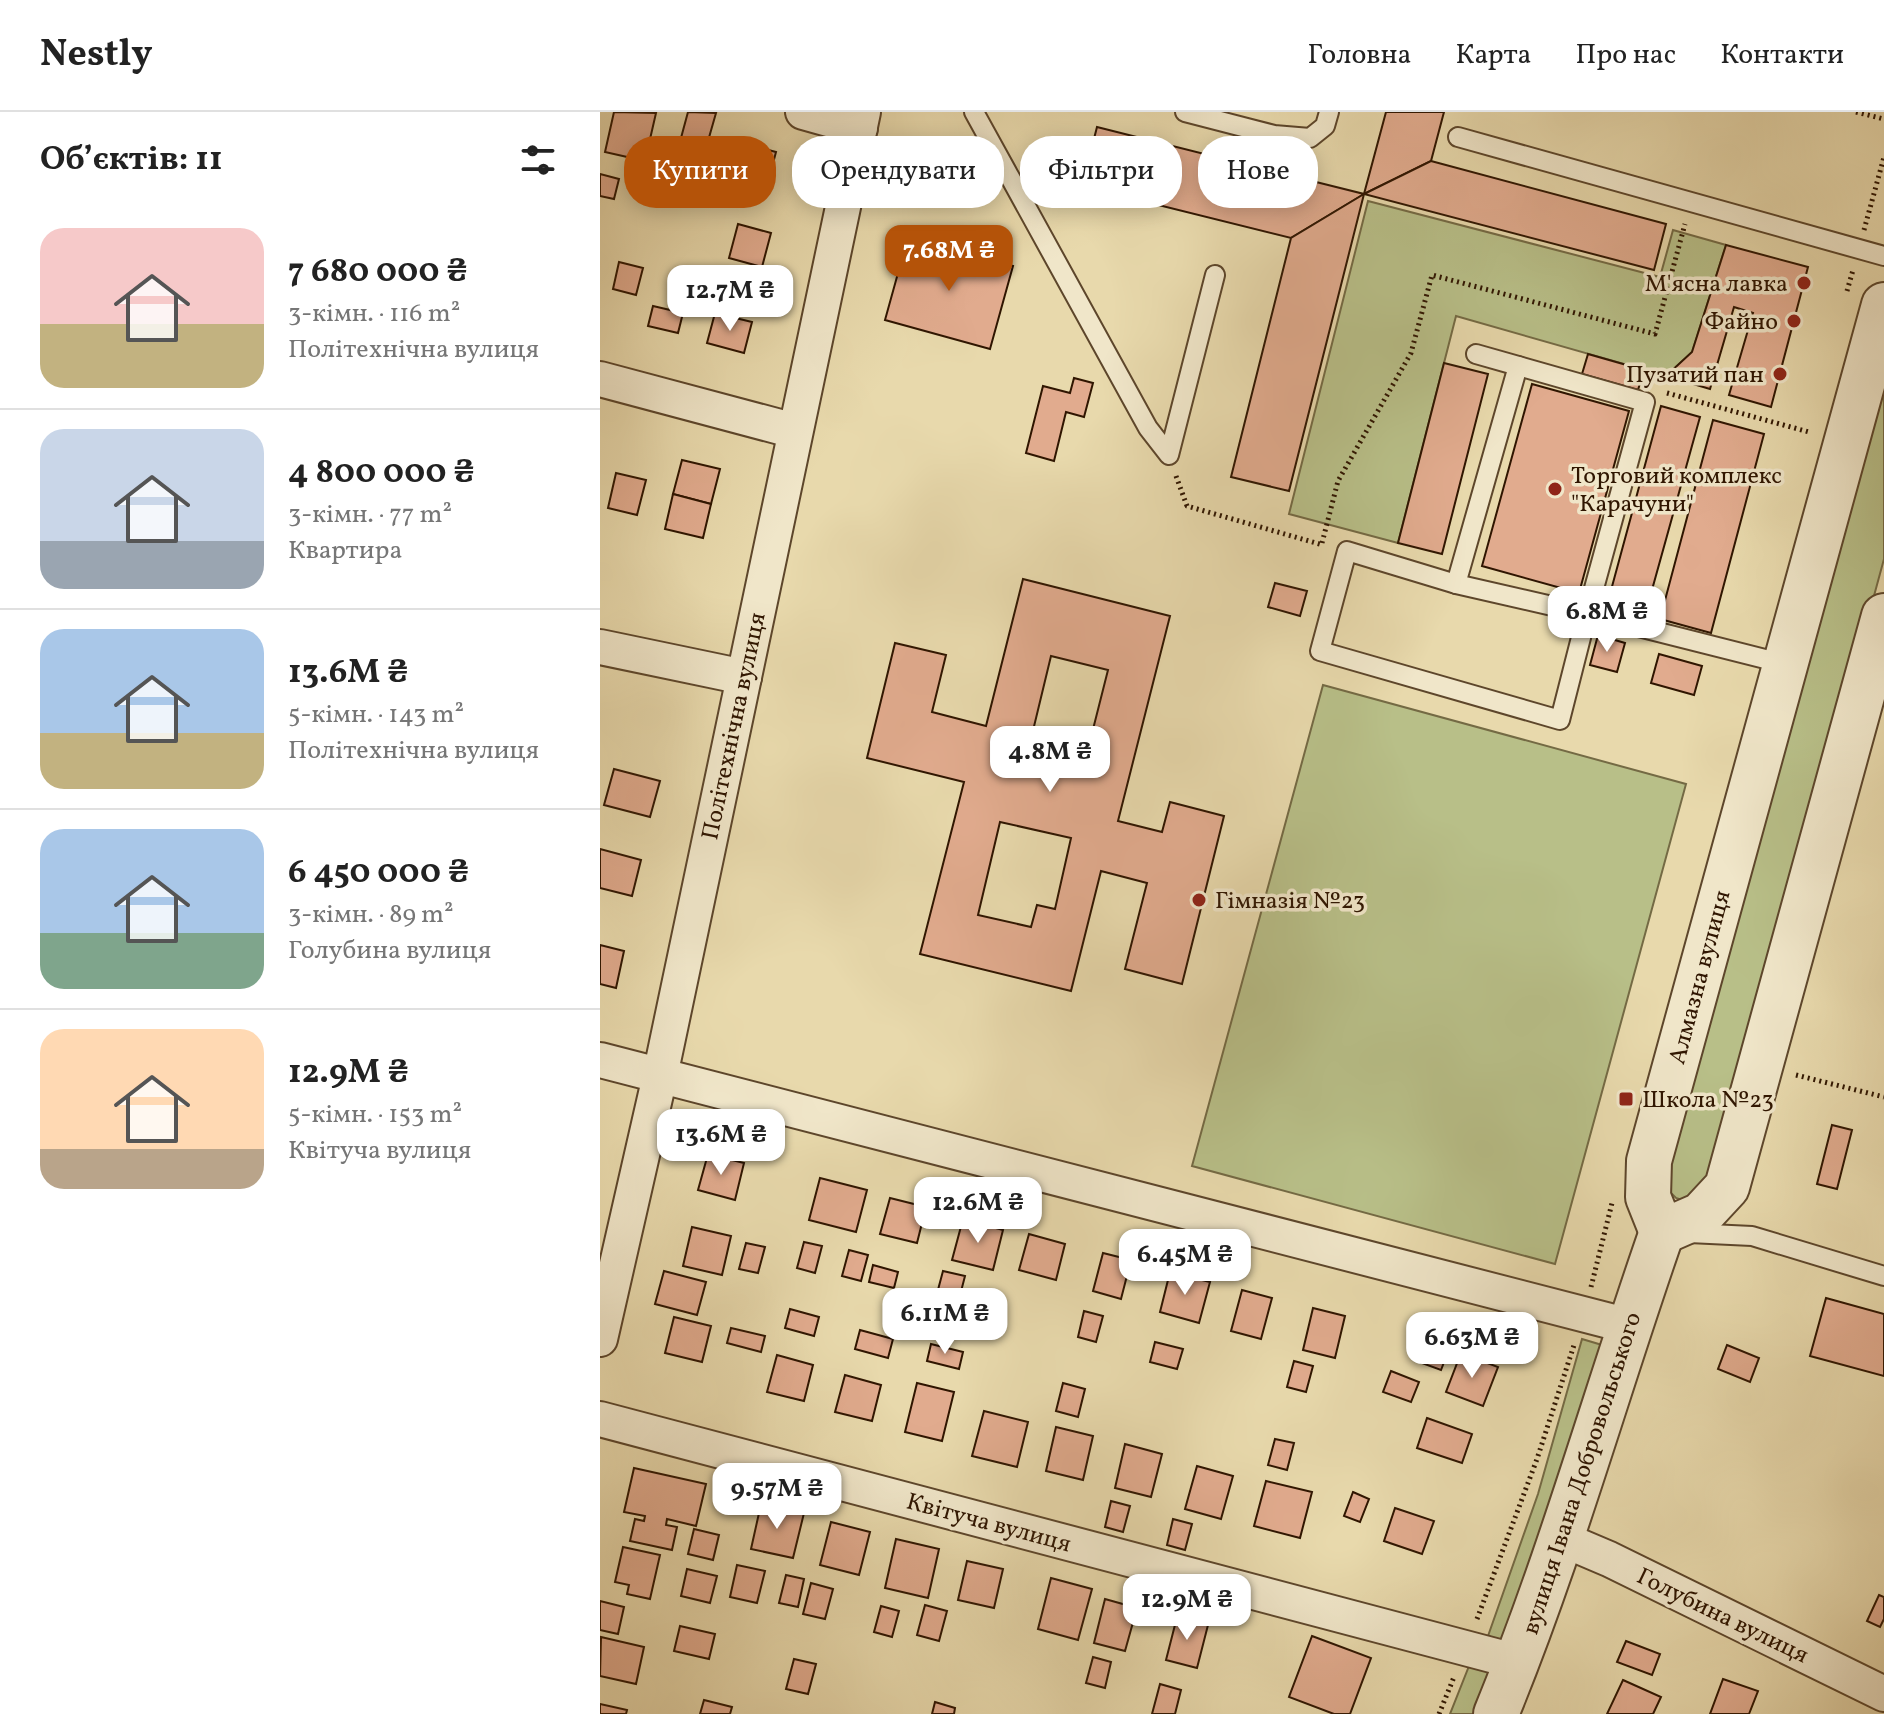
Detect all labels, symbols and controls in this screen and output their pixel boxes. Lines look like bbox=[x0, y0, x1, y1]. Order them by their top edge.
text: Nestly bbox=[40, 29, 153, 82]
text: Головна bbox=[1308, 36, 1412, 75]
text: Карта bbox=[1456, 36, 1532, 75]
text: Про нас bbox=[1576, 36, 1676, 75]
text: Контакти bbox=[1720, 36, 1844, 75]
chip: Купити bbox=[624, 136, 776, 208]
chip: Орендувати bbox=[792, 136, 1004, 208]
chip: Фільтри bbox=[1020, 136, 1182, 208]
chip: Нове bbox=[1198, 136, 1318, 208]
text: Об’єктів: 11 bbox=[40, 137, 223, 184]
icon: filters bbox=[516, 138, 560, 182]
pin: 7.68M ₴ bbox=[875, 225, 1023, 293]
text: 7.68M ₴ bbox=[903, 233, 995, 269]
text: 7 680 000 ₴ bbox=[288, 249, 468, 296]
icon: home bbox=[104, 260, 200, 356]
pin: 12.7M ₴ bbox=[656, 265, 804, 333]
place label: М'ясна лавка bbox=[1645, 268, 1788, 302]
text: 12.7M ₴ bbox=[685, 273, 775, 309]
marker: М'ясна лавка bbox=[1795, 274, 1813, 292]
text: 3-кімн. · 116 m² bbox=[288, 296, 460, 332]
place label: Файно bbox=[1705, 306, 1778, 340]
marker: Файно bbox=[1785, 312, 1803, 330]
text: Політехнічна вулиця bbox=[288, 332, 539, 368]
place label: Пузатий пан bbox=[1626, 359, 1764, 393]
marker: Пузатий пан bbox=[1771, 365, 1789, 383]
text: 4 800 000 ₴ bbox=[288, 450, 475, 497]
place label: Торговий комплекс "Карачуни" bbox=[1571, 460, 1782, 522]
icon: home bbox=[104, 461, 200, 557]
marker: Торговий комплекс "Карачуни" bbox=[1546, 480, 1564, 498]
text: 3-кімн. · 77 m² bbox=[288, 497, 452, 533]
text: Квартира bbox=[288, 533, 402, 569]
pin: 6.8M ₴ bbox=[1542, 586, 1672, 654]
text: 6.8M ₴ bbox=[1566, 594, 1648, 630]
street label: Політехнічна вулиця bbox=[694, 609, 776, 843]
text: 13.6M ₴ bbox=[288, 650, 408, 697]
icon: home bbox=[104, 661, 200, 757]
text: 5-кімн. · 143 m² bbox=[288, 697, 464, 733]
pin: 4.8M ₴ bbox=[985, 726, 1115, 794]
text: Політехнічна вулиця bbox=[288, 733, 539, 769]
text: 4.8M ₴ bbox=[1008, 734, 1092, 770]
text: 6 450 000 ₴ bbox=[288, 850, 469, 897]
icon: home bbox=[104, 861, 200, 957]
place label: Гімназія №23 bbox=[1215, 885, 1365, 919]
street label: Алмазна вулиця bbox=[1661, 887, 1740, 1068]
marker: Гімназія №23 bbox=[1190, 891, 1208, 909]
text: 3-кімн. · 89 m² bbox=[288, 897, 454, 933]
text: Голубина вулиця bbox=[288, 933, 491, 969]
text: 12.9M ₴ bbox=[288, 1050, 409, 1097]
icon: home bbox=[104, 1061, 200, 1157]
place label: Школа №23 bbox=[1642, 1084, 1774, 1118]
marker: Школа №23 bbox=[1617, 1090, 1635, 1108]
text: 5-кімн. · 153 m² bbox=[288, 1097, 462, 1133]
pin: 13.6M ₴ bbox=[647, 1109, 795, 1177]
text: 13.6M ₴ bbox=[675, 1117, 767, 1153]
text: Квітуча вулиця bbox=[288, 1133, 471, 1169]
pin: 12.6M ₴ bbox=[904, 1177, 1052, 1245]
text: 12.6M ₴ bbox=[932, 1185, 1024, 1221]
pin: 6.45M ₴ bbox=[1111, 1229, 1259, 1297]
text: 6.45M ₴ bbox=[1137, 1237, 1233, 1273]
pin: 6.11M ₴ bbox=[871, 1288, 1019, 1356]
text: 6.11M ₴ bbox=[900, 1296, 990, 1332]
street label: вулиця Івана Добровольського bbox=[1515, 1308, 1651, 1639]
pin: 6.63M ₴ bbox=[1398, 1312, 1546, 1380]
text: 6.63M ₴ bbox=[1424, 1320, 1520, 1356]
pin: 9.57M ₴ bbox=[703, 1463, 851, 1531]
text: 9.57M ₴ bbox=[730, 1471, 824, 1507]
street label: Квітуча вулиця bbox=[902, 1486, 1075, 1562]
street label: Голубина вулиця bbox=[1630, 1560, 1814, 1673]
pin: 12.9M ₴ bbox=[1113, 1574, 1261, 1642]
text: 12.9M ₴ bbox=[1141, 1582, 1233, 1618]

